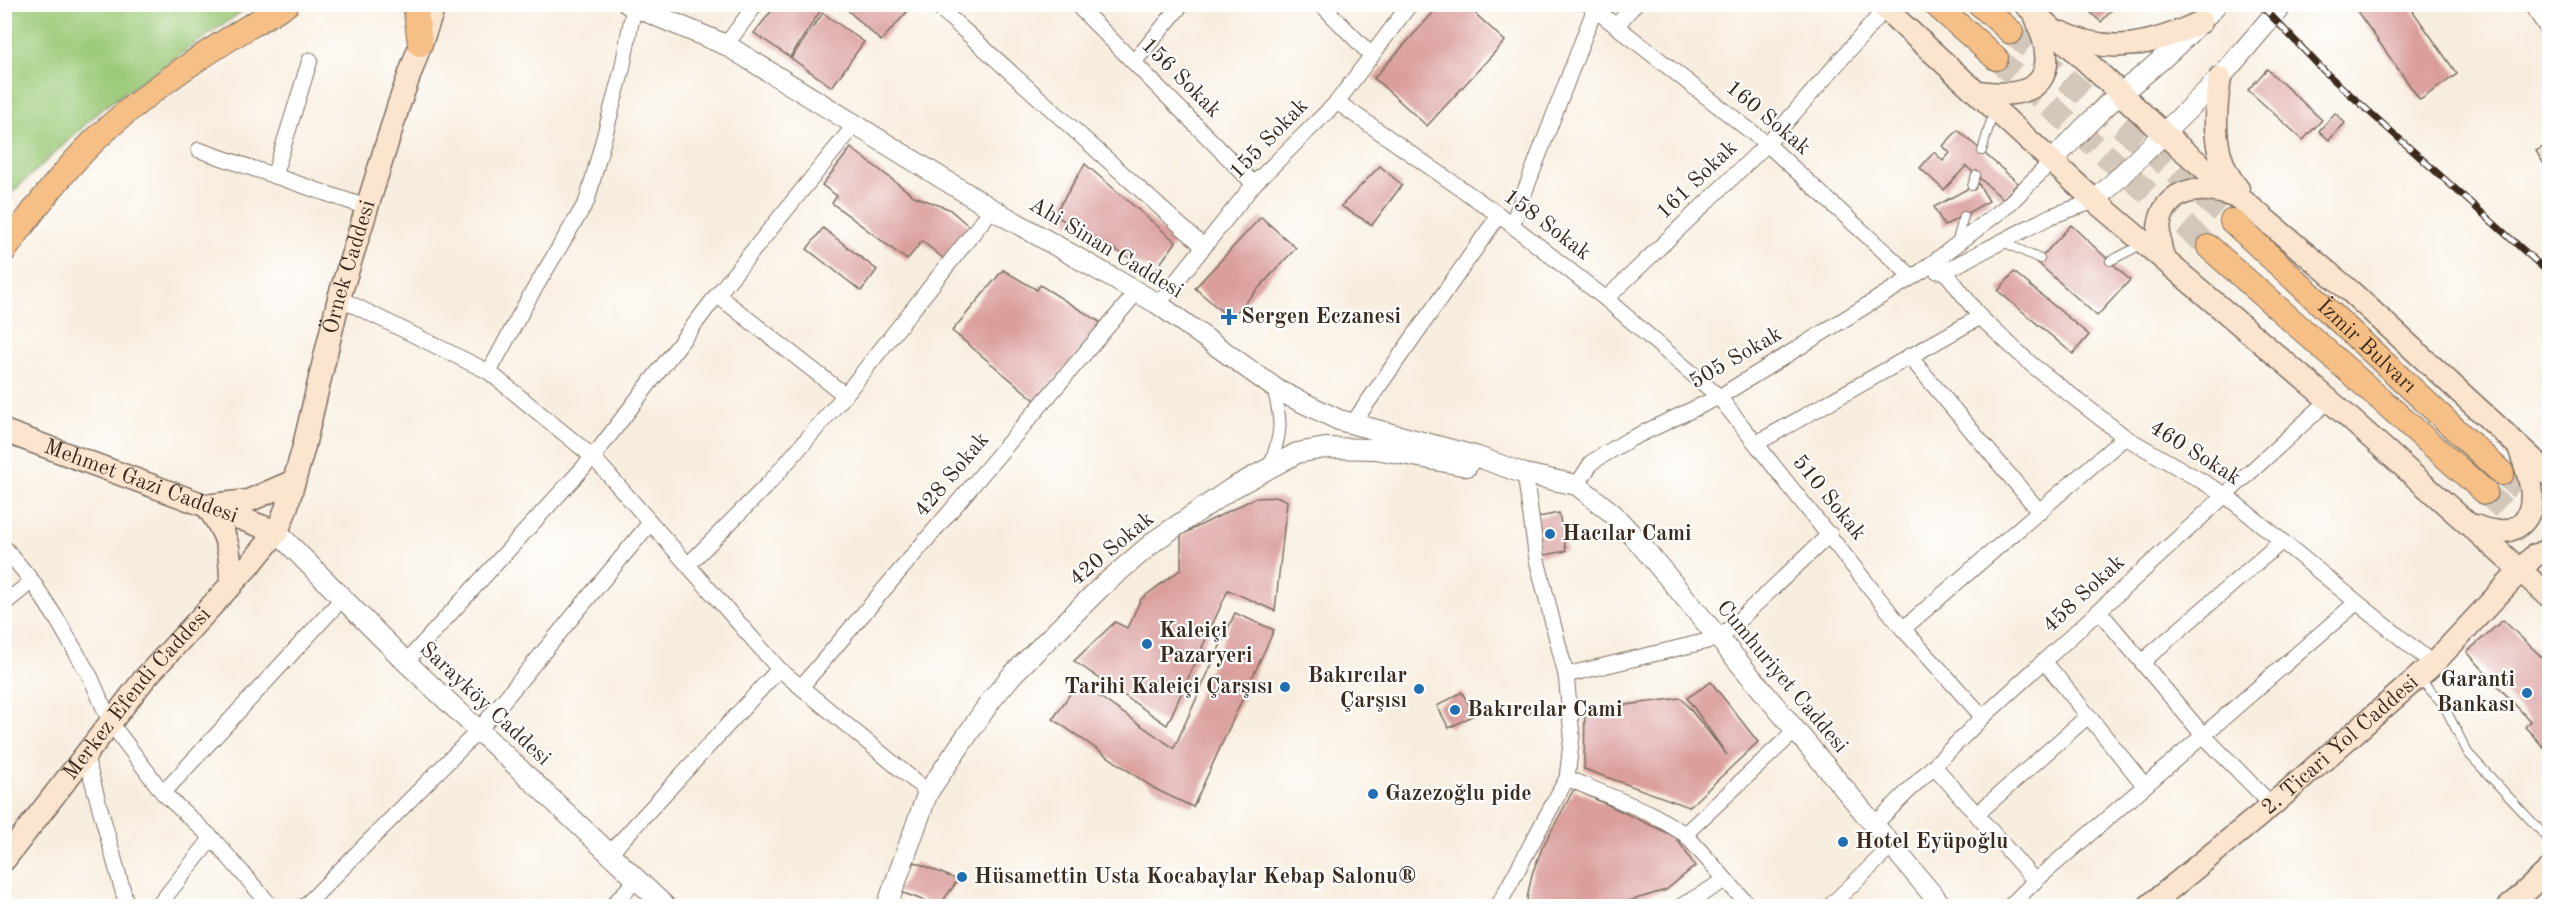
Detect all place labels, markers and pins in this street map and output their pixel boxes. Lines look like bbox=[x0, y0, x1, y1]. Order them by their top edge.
place label: Sergen Eczanesi bbox=[1241, 306, 1401, 328]
marker: Sergen Eczanesi bbox=[1222, 310, 1236, 324]
place label: Hacılar Cami bbox=[1562, 523, 1692, 545]
marker: Hacılar Cami bbox=[1543, 527, 1557, 541]
place label: Kaleiçi Pazaryeri bbox=[1159, 620, 1252, 667]
marker: Kaleiçi Pazaryeri bbox=[1140, 637, 1154, 651]
place label: Bakırcılar Çarşısı bbox=[1308, 665, 1407, 712]
place label: Garanti Bankası bbox=[2437, 669, 2515, 716]
place label: Tarihi Kaleiçi Çarşısı bbox=[1064, 676, 1273, 698]
marker: Tarihi Kaleiçi Çarşısı bbox=[1278, 680, 1292, 694]
marker: Bakırcılar Çarşısı bbox=[1412, 682, 1426, 696]
marker: Garanti Bankası bbox=[2520, 686, 2534, 700]
place label: Bakırcılar Cami bbox=[1467, 699, 1622, 721]
marker: Bakırcılar Cami bbox=[1448, 703, 1462, 717]
place label: Gazezoğlu pide bbox=[1385, 783, 1532, 805]
marker: Gazezoğlu pide bbox=[1366, 787, 1380, 801]
place label: Hotel Eyüpoğlu bbox=[1855, 831, 2008, 853]
marker: Hotel Eyüpoğlu bbox=[1836, 835, 1850, 849]
place label: Hüsamettin Usta Kocabaylar Kebap Salonu® bbox=[974, 866, 1416, 888]
marker: Hüsamettin Usta Kocabaylar Kebap Salonu® bbox=[955, 870, 969, 884]

